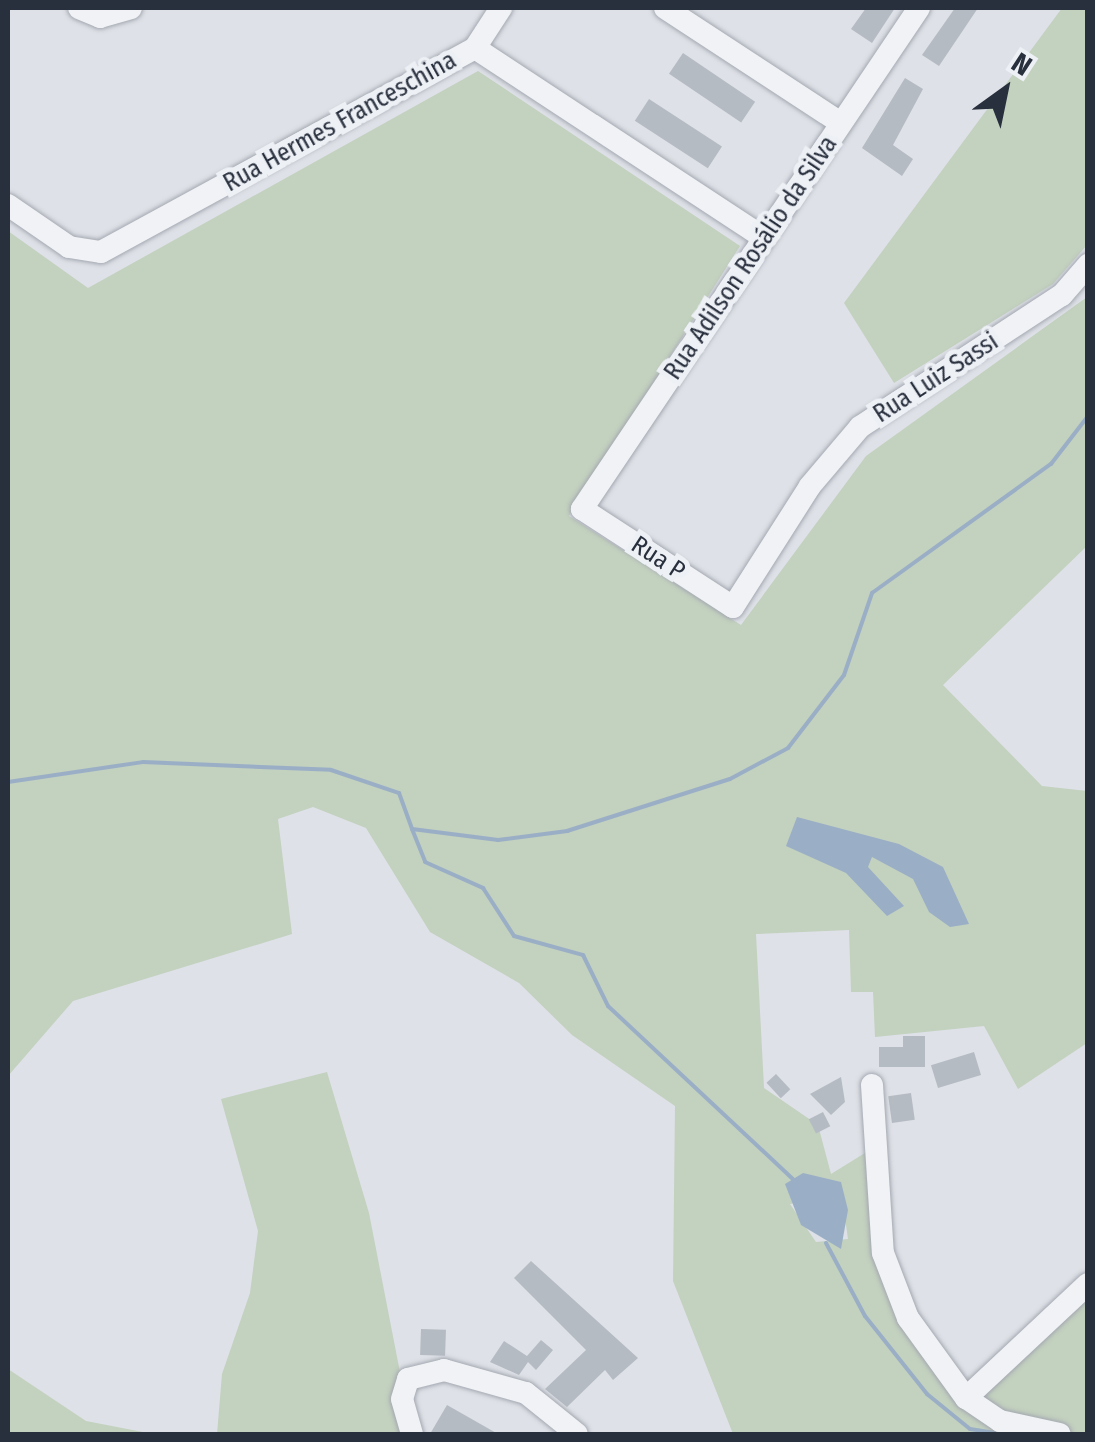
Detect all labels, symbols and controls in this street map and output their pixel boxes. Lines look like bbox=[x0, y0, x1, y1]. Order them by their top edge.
north arrow bbox=[955, 40, 1055, 140]
street label: Rua Hermes Franceschina bbox=[218, 45, 462, 199]
text: N bbox=[1006, 46, 1038, 83]
street label: Rua Adilson Rosálio da Silva bbox=[658, 130, 844, 386]
street label: Rua Luiz Sassi bbox=[868, 327, 1004, 429]
street label: Rua P bbox=[626, 530, 690, 586]

